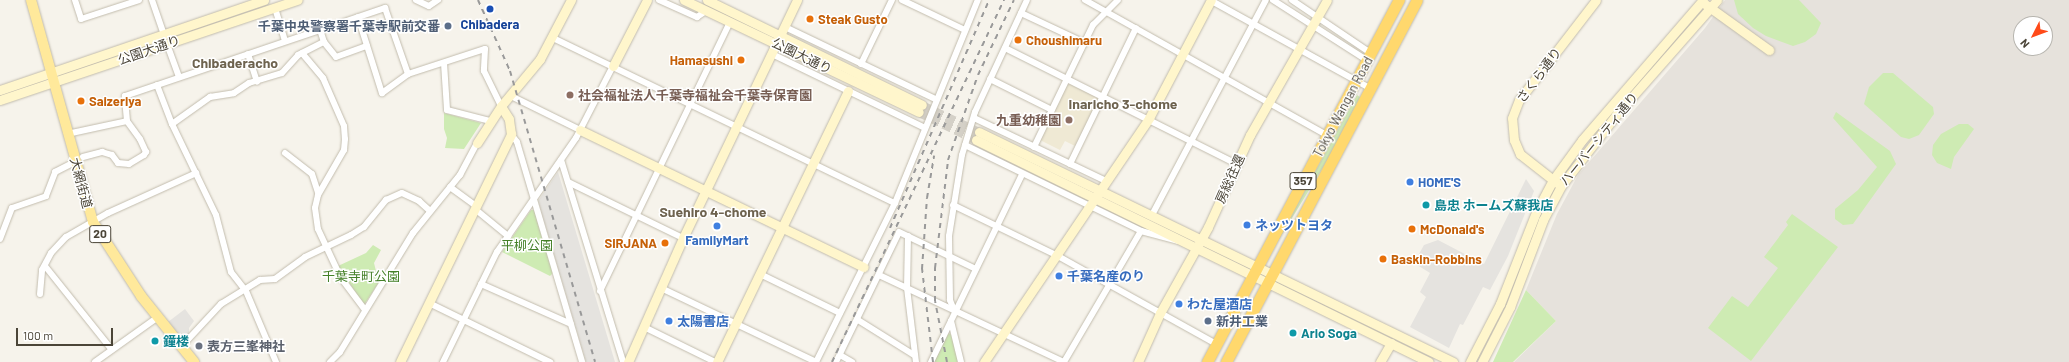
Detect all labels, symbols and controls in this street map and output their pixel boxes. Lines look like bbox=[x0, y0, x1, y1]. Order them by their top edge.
marker: Chibadera bbox=[484, 3, 496, 15]
place label: Steak Gusto bbox=[818, 11, 888, 27]
marker: Steak Gusto bbox=[805, 14, 815, 24]
place label: Chibadera bbox=[461, 16, 519, 32]
north arrow bbox=[2013, 16, 2053, 56]
place label: 千葉中央警察署千葉寺駅前交番 bbox=[258, 18, 440, 34]
marker: 千葉中央警察署千葉寺駅前交番 bbox=[443, 21, 453, 31]
street label: 公園大通り bbox=[116, 32, 182, 68]
place label: Choushimaru bbox=[1026, 32, 1102, 48]
street label: 公園大通り bbox=[769, 35, 835, 77]
marker: Choushimaru bbox=[1013, 35, 1023, 45]
text: N bbox=[2017, 37, 2032, 51]
street label: さくら通り bbox=[1513, 44, 1565, 106]
place label: Hamasushi bbox=[670, 52, 733, 68]
street label: Tokyo Wangan Road bbox=[1310, 54, 1376, 160]
district label: Chibaderacho bbox=[192, 55, 278, 71]
marker: Hamasushi bbox=[736, 55, 746, 65]
place label: 社会福祉法人千葉寺福祉会千葉寺保育園 bbox=[578, 87, 812, 103]
street label: ハーバーシティ通り bbox=[1556, 89, 1642, 189]
marker: 社会福祉法人千葉寺福祉会千葉寺保育園 bbox=[565, 90, 575, 100]
place label: Saizeriya bbox=[89, 93, 141, 109]
marker: Saizeriya bbox=[76, 96, 86, 106]
district label: Inaricho 3-chome bbox=[1069, 96, 1177, 112]
place label: 九重幼稚園 bbox=[996, 112, 1061, 128]
marker: 九重幼稚園 bbox=[1064, 115, 1074, 125]
street label: 房総往還 bbox=[1212, 152, 1248, 206]
street label: 大網街道 bbox=[67, 156, 95, 210]
road number: 357 bbox=[1289, 171, 1317, 191]
place label: HOME'S bbox=[1418, 174, 1461, 190]
marker: HOME'S bbox=[1405, 177, 1415, 187]
place label: 島忠 ホームズ蘇我店 bbox=[1434, 197, 1554, 213]
marker: 島忠 ホームズ蘇我店 bbox=[1421, 200, 1431, 210]
district label: Suehiro 4-chome bbox=[659, 204, 767, 220]
place label: ネッツトヨタ bbox=[1255, 217, 1333, 233]
marker: ネッツトヨタ bbox=[1242, 220, 1252, 230]
marker: FamilyMart bbox=[712, 221, 722, 231]
place label: McDonald's bbox=[1420, 221, 1484, 237]
road number: 20 bbox=[89, 224, 111, 244]
marker: McDonald's bbox=[1407, 224, 1417, 234]
place label: FamilyMart bbox=[685, 232, 749, 248]
place label: SIRJANA bbox=[604, 235, 657, 251]
park label: 平柳公園 bbox=[501, 237, 553, 253]
marker: SIRJANA bbox=[660, 238, 670, 248]
place label: Baskin-Robbins bbox=[1391, 251, 1482, 267]
marker: Baskin-Robbins bbox=[1378, 254, 1388, 264]
park label: 千葉寺町公園 bbox=[322, 268, 400, 284]
place label: 千葉名産のり bbox=[1067, 268, 1145, 284]
marker: 千葉名産のり bbox=[1054, 271, 1064, 281]
place label: わた屋酒店 bbox=[1187, 296, 1252, 312]
marker: わた屋酒店 bbox=[1174, 299, 1184, 309]
place label: 太陽書店 bbox=[677, 313, 729, 329]
place label: 新井工業 bbox=[1216, 313, 1268, 329]
marker: 太陽書店 bbox=[664, 316, 674, 326]
marker: 新井工業 bbox=[1203, 316, 1213, 326]
scale bar bbox=[18, 320, 115, 346]
place label: Ario Soga bbox=[1301, 325, 1357, 341]
text: 100 m bbox=[23, 328, 53, 342]
marker: Ario Soga bbox=[1288, 328, 1298, 338]
place label: 鐘楼 bbox=[163, 333, 189, 349]
marker: 鐘楼 bbox=[150, 336, 160, 346]
place label: 表方三峯神社 bbox=[207, 338, 285, 354]
marker: 表方三峯神社 bbox=[194, 341, 204, 351]

